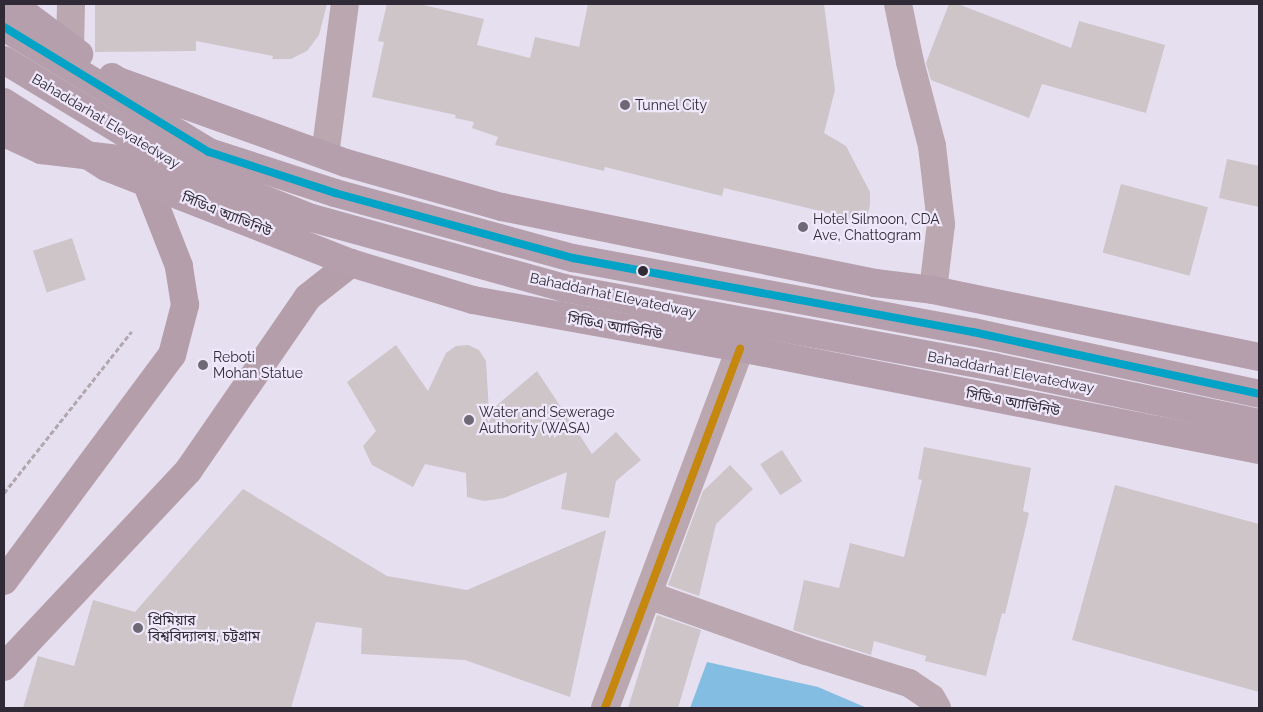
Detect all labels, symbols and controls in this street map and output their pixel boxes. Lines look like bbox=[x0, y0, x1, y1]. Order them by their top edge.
street label: Bahaddarhat Elevatedway bbox=[29, 70, 183, 172]
place label: Tunnel City bbox=[635, 97, 708, 113]
marker: Tunnel City bbox=[619, 99, 631, 111]
street label: সিডিএ অ্যাভিনিউ bbox=[180, 188, 274, 240]
place label: Hotel Silmoon, CDA Ave, Chattogram bbox=[813, 211, 940, 243]
marker: Hotel Silmoon, CDA Ave, Chattogram bbox=[797, 221, 809, 233]
unlabelled marker bbox=[638, 266, 648, 276]
street label: Bahaddarhat Elevatedway bbox=[528, 269, 698, 321]
street label: সিডিএ অ্যাভিনিউ bbox=[566, 309, 664, 343]
street label: Bahaddarhat Elevatedway bbox=[926, 348, 1096, 396]
place label: Reboti Mohan Statue bbox=[213, 349, 303, 382]
marker: Reboti Mohan Statue bbox=[197, 359, 209, 371]
street label: সিডিএ অ্যাভিনিউ bbox=[964, 385, 1062, 419]
place label: Water and Sewerage Authority (WASA) bbox=[479, 404, 615, 437]
marker: Water and Sewerage Authority (WASA) bbox=[463, 414, 475, 426]
place label: প্রিমিয়ার বিশ্ববিদ্যালয়, চট্টগ্রাম bbox=[148, 612, 260, 644]
marker: প্রিমিয়ার বিশ্ববিদ্যালয়, চট্টগ্রাম bbox=[132, 622, 144, 634]

